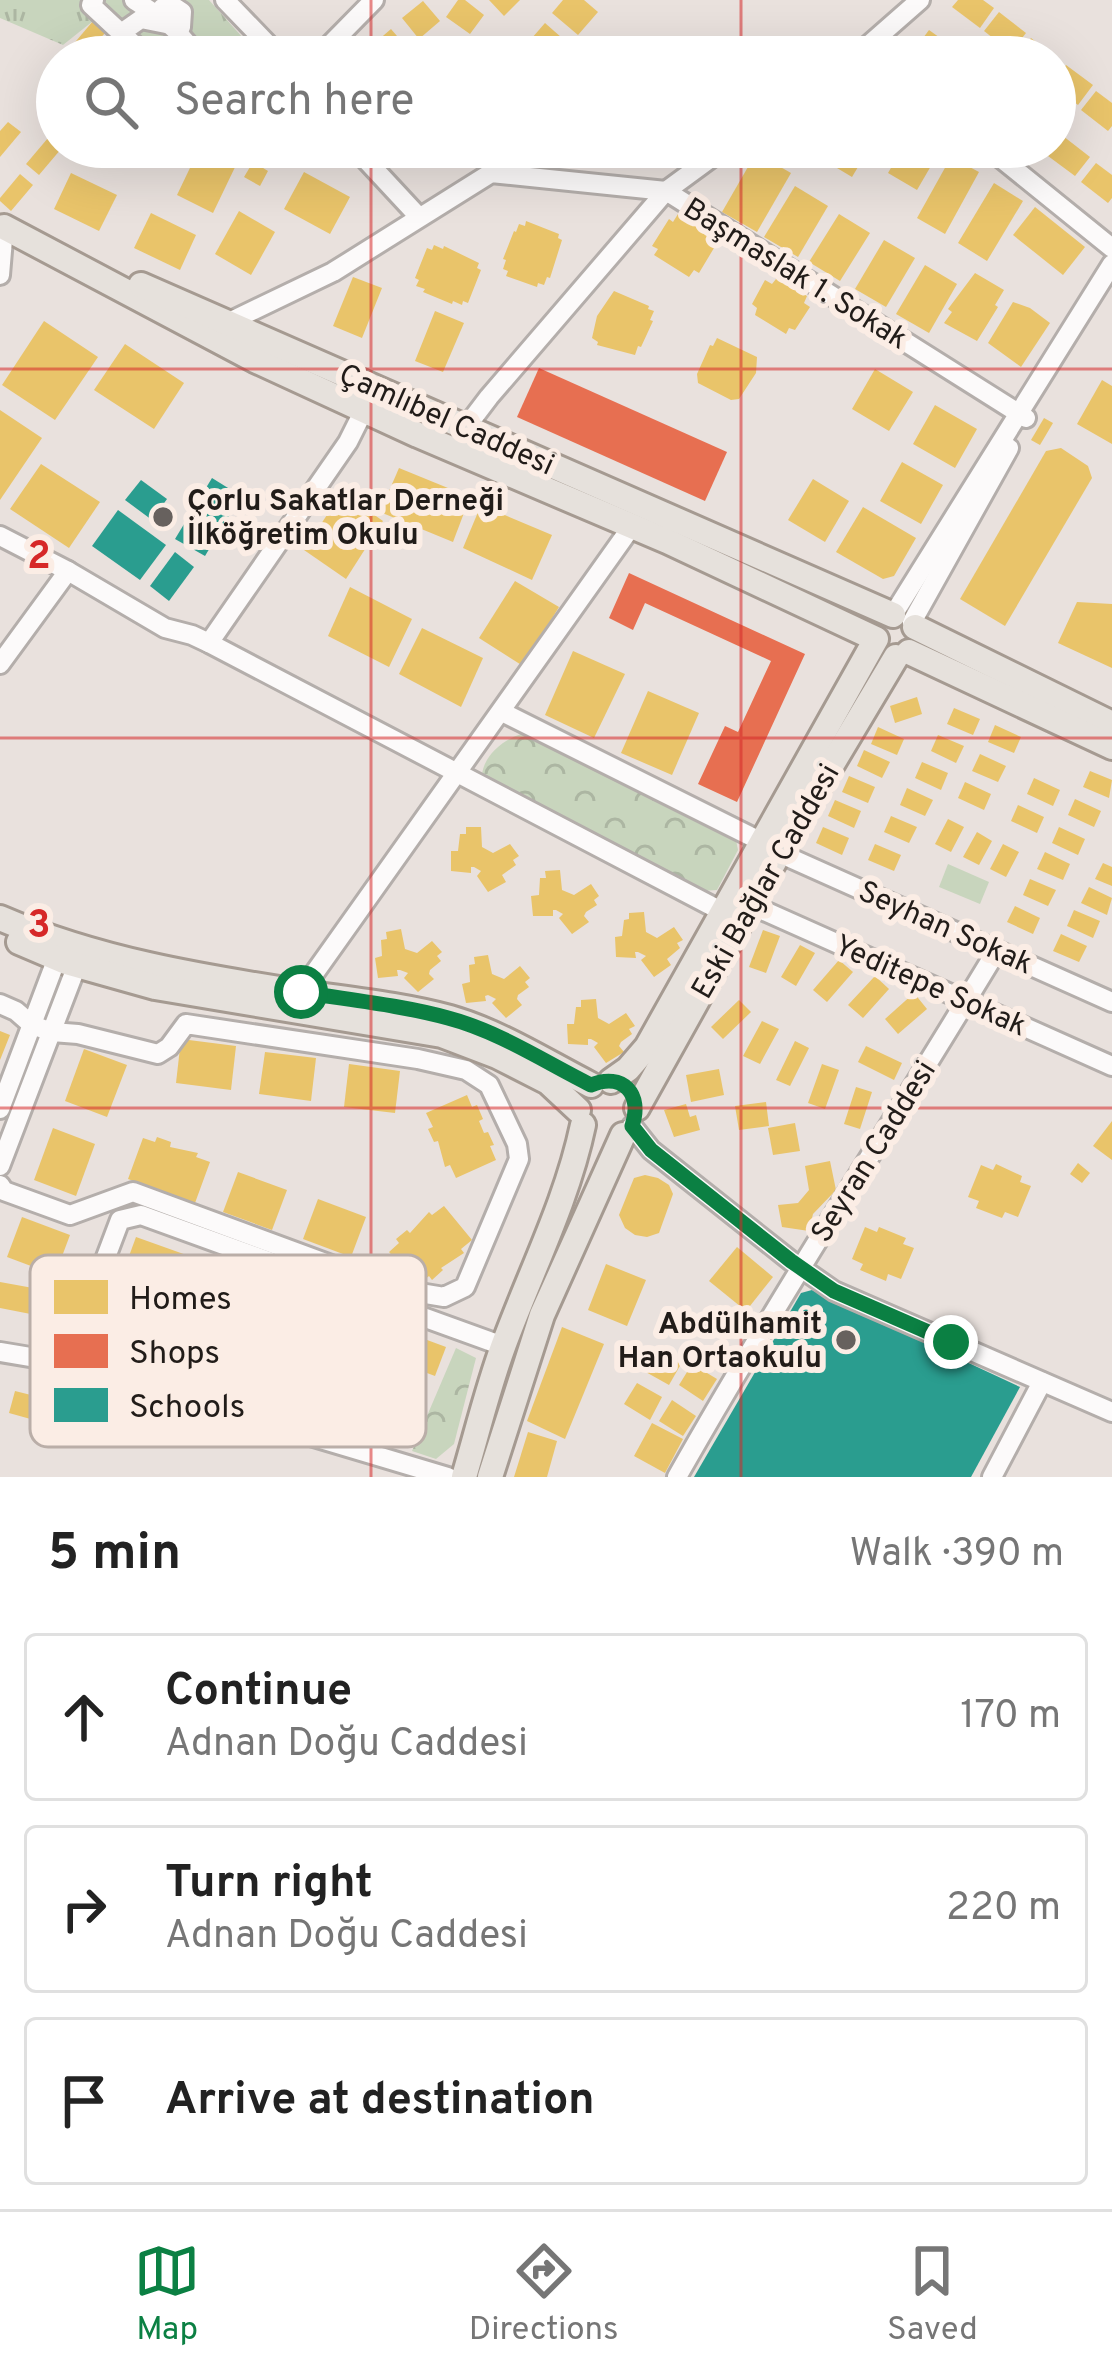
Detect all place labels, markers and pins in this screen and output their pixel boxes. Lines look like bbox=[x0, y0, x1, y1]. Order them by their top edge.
place label: Çorlu Sakatlar Derneği İlköğretim Okulu bbox=[187, 484, 504, 555]
marker: Çorlu Sakatlar Derneği İlköğretim Okulu bbox=[150, 504, 176, 530]
place label: Abdülhamit Han Ortaokulu bbox=[618, 1307, 822, 1378]
marker: Abdülhamit Han Ortaokulu bbox=[833, 1327, 859, 1353]

